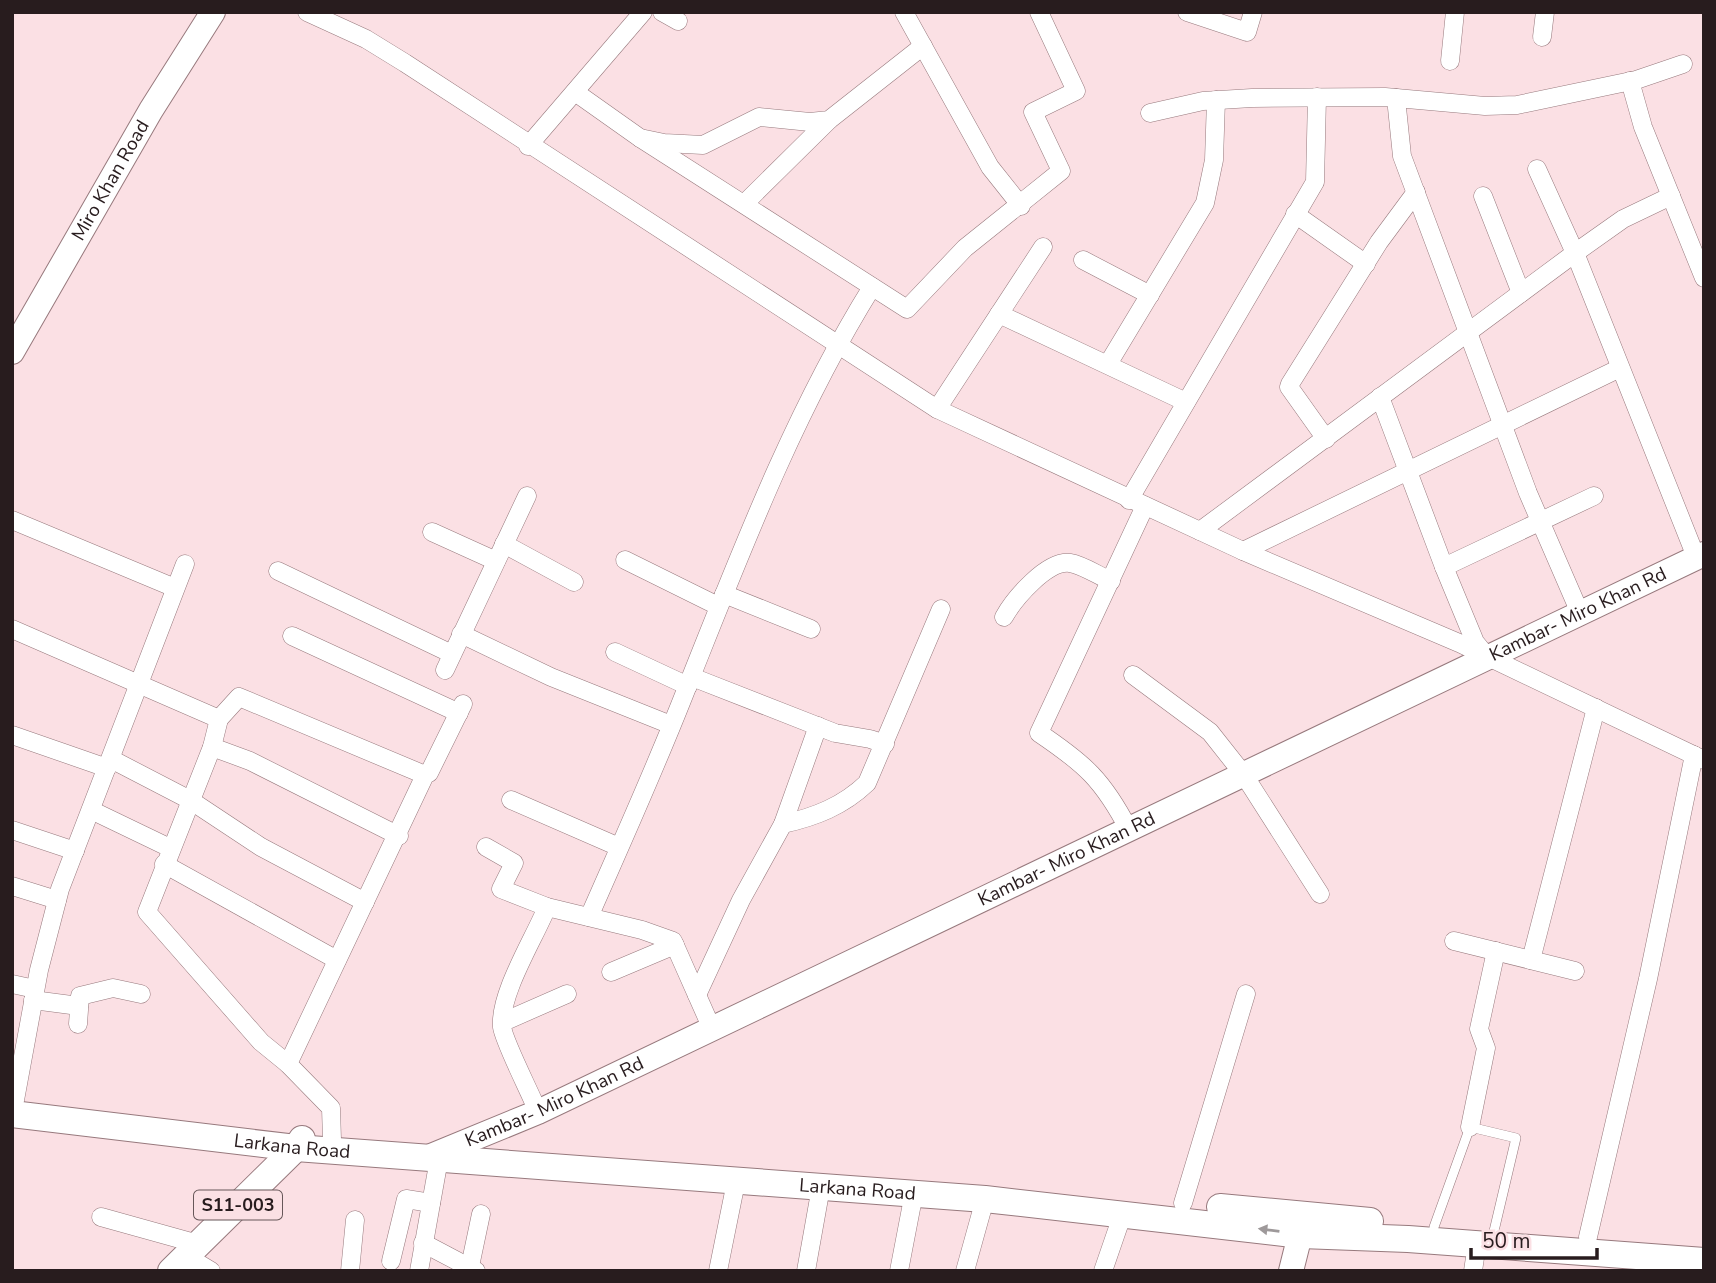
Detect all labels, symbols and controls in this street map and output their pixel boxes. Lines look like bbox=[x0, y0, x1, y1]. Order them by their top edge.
street label: Miro Khan Road bbox=[66, 115, 156, 246]
street label: Kambar- Miro Khan Rd bbox=[1485, 561, 1671, 668]
street label: Kambar- Miro Khan Rd bbox=[974, 806, 1159, 913]
street label: Kambar- Miro Khan Rd bbox=[461, 1050, 648, 1154]
street label: Larkana Road bbox=[233, 1128, 351, 1165]
street label: Larkana Road bbox=[798, 1172, 917, 1207]
road number: S11-003 bbox=[194, 1190, 282, 1220]
scale bar bbox=[1471, 1216, 1597, 1260]
one-way arrow bbox=[1258, 1225, 1280, 1236]
text: 50 m bbox=[1482, 1227, 1531, 1255]

